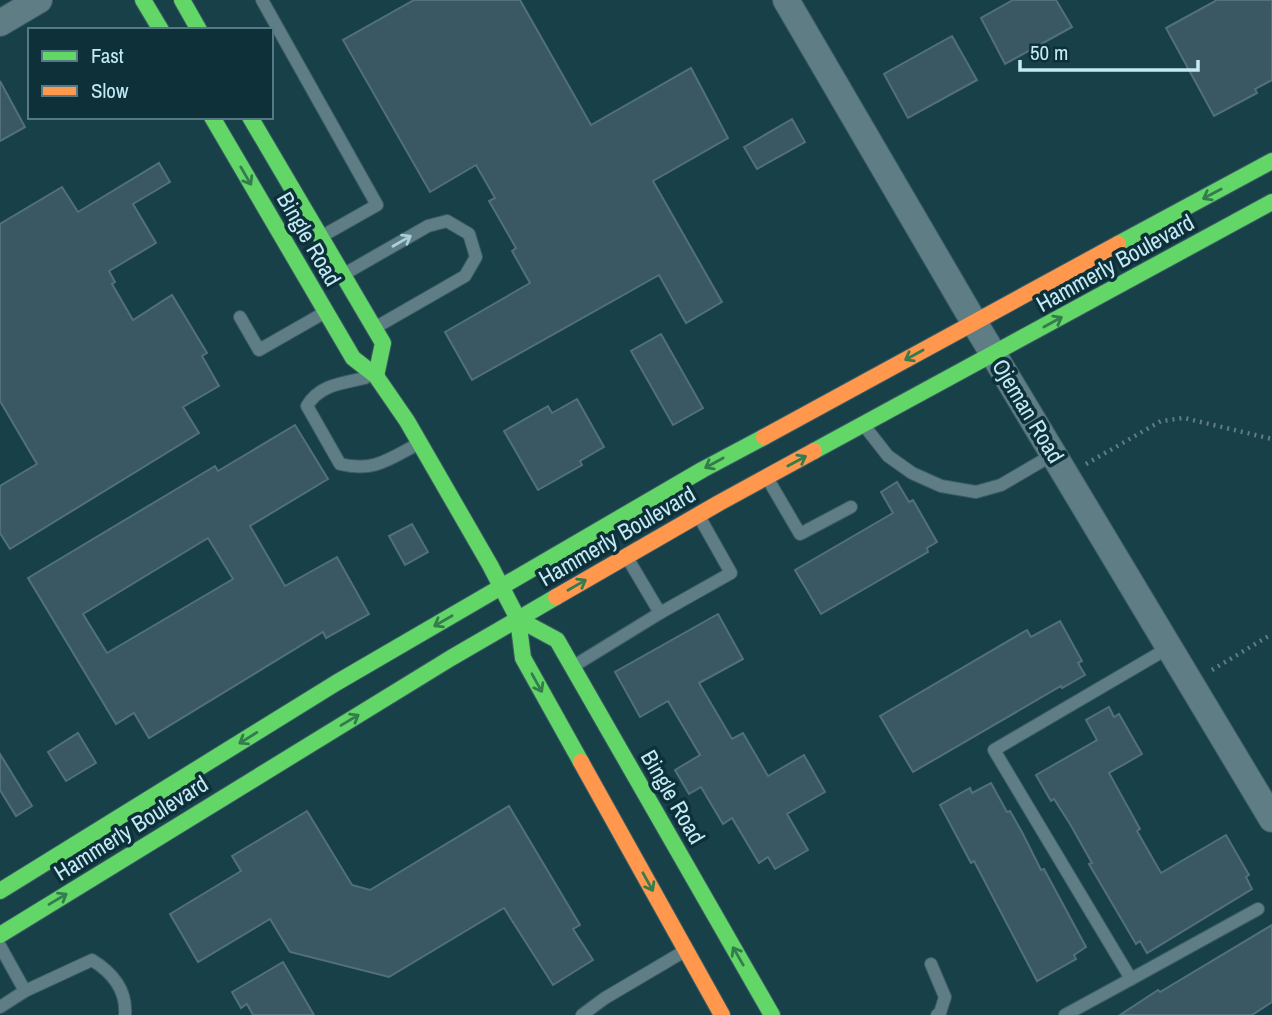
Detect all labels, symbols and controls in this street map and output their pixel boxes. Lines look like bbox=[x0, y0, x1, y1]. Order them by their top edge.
legend bbox=[28, 28, 273, 119]
scale bar bbox=[1020, 28, 1198, 72]
text: 50 m bbox=[1030, 38, 1068, 67]
text: Fast bbox=[91, 41, 124, 70]
text: Slow bbox=[91, 76, 129, 105]
one-way arrow bbox=[239, 166, 253, 186]
street label: Bingle Road bbox=[270, 186, 349, 291]
one-way arrow bbox=[1202, 187, 1223, 201]
street label: Hammerly Boulevard bbox=[1030, 206, 1199, 319]
one-way arrow bbox=[391, 234, 412, 247]
one-way arrow bbox=[1043, 315, 1063, 329]
one-way arrow bbox=[904, 349, 925, 362]
street label: Ojeman Road bbox=[985, 353, 1072, 469]
one-way arrow bbox=[786, 454, 807, 467]
one-way arrow bbox=[704, 457, 725, 471]
street label: Hammerly Boulevard bbox=[533, 478, 701, 593]
one-way arrow bbox=[567, 578, 587, 592]
one-way arrow bbox=[433, 614, 453, 628]
one-way arrow bbox=[530, 673, 544, 693]
one-way arrow bbox=[339, 712, 359, 726]
one-way arrow bbox=[239, 731, 258, 746]
street label: Bingle Road bbox=[634, 744, 713, 849]
street label: Hammerly Boulevard bbox=[48, 768, 214, 887]
one-way arrow bbox=[642, 871, 655, 892]
one-way arrow bbox=[48, 892, 68, 906]
one-way arrow bbox=[731, 946, 745, 966]

